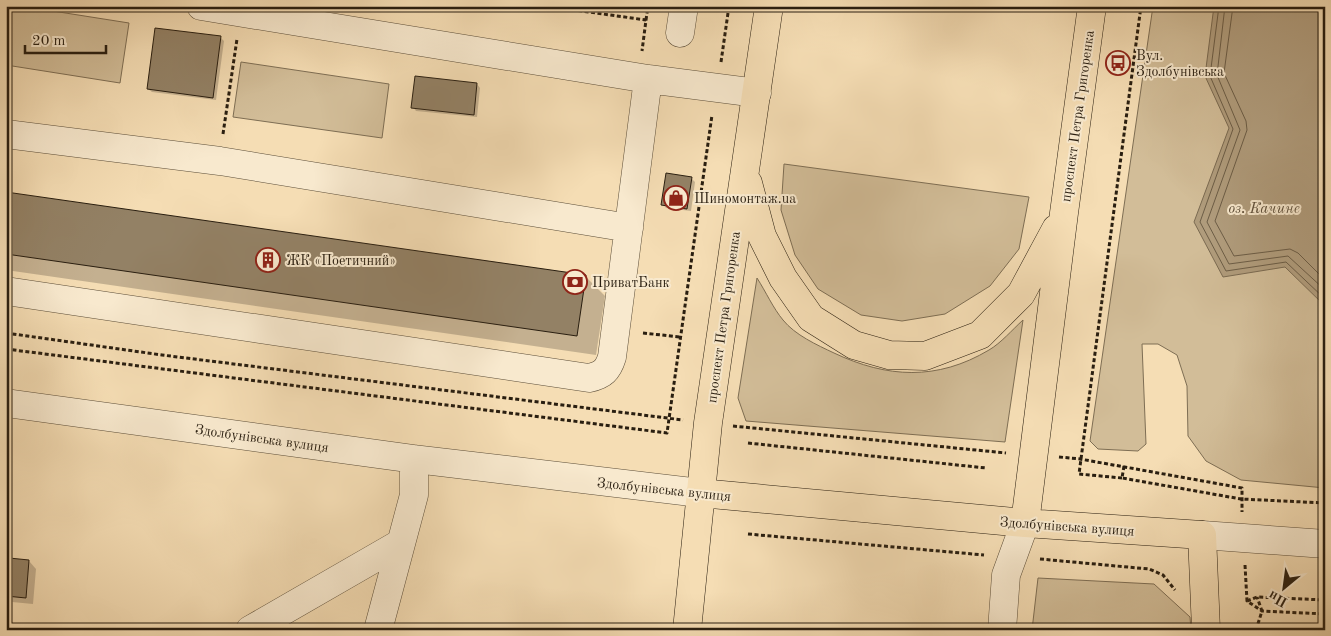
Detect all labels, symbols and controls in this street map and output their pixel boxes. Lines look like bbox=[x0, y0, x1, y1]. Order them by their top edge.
scale bar bbox=[25, 22, 106, 54]
street label: проспект Петра Григоренка bbox=[1059, 29, 1097, 203]
text: 20 m bbox=[32, 34, 66, 49]
place label: Вул. Здолбунівська bbox=[1136, 49, 1224, 79]
bus stop icon: Вул. Здолбунівська bbox=[1105, 50, 1131, 76]
shop icon: Шиномонтаж.ua bbox=[663, 185, 689, 211]
place label: Шиномонтаж.ua bbox=[694, 192, 796, 206]
water label: оз. Качине bbox=[1228, 202, 1300, 217]
street label: проспект Петра Григоренка bbox=[705, 230, 743, 404]
building icon: ЖК «Поетичний» bbox=[255, 247, 281, 273]
place label: ЖК «Поетичний» bbox=[286, 254, 396, 268]
bank icon: ПриватБанк bbox=[562, 269, 588, 295]
place label: ПриватБанк bbox=[592, 276, 670, 290]
street label: Здолбунівська вулиця bbox=[194, 423, 330, 455]
street label: Здолбунівська вулиця bbox=[596, 476, 732, 504]
street label: Здолбунівська вулиця bbox=[999, 515, 1135, 539]
north arrow bbox=[1258, 564, 1308, 614]
text: Пн bbox=[1266, 588, 1290, 609]

